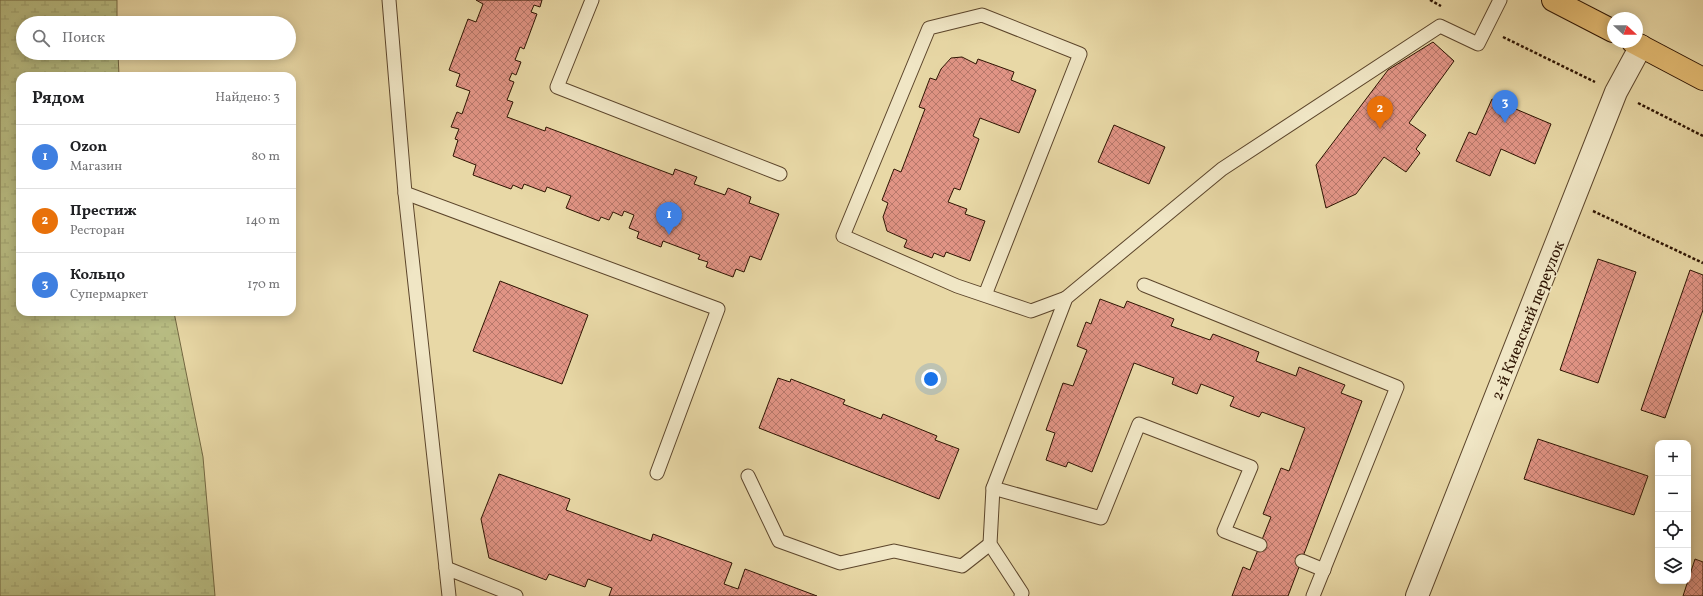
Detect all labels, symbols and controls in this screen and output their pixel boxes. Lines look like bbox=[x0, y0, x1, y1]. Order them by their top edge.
north arrow bbox=[1607, 12, 1643, 48]
search box bbox=[16, 16, 296, 60]
icon: search bbox=[30, 27, 52, 49]
text: Поиск bbox=[62, 28, 105, 49]
text: Рядом bbox=[32, 87, 85, 110]
text: Найдено: 3 bbox=[215, 89, 280, 107]
pin: 3 bbox=[1492, 90, 1518, 123]
pin: 2 bbox=[1367, 96, 1393, 129]
text: Ozon bbox=[70, 137, 107, 158]
text: 1 bbox=[42, 148, 48, 166]
text: 80 m bbox=[251, 148, 280, 166]
text: Магазин bbox=[70, 158, 122, 176]
text: Престиж bbox=[70, 201, 137, 222]
pin: 1 bbox=[656, 202, 682, 235]
text: 2 bbox=[42, 212, 48, 230]
text: 140 m bbox=[246, 212, 280, 230]
text: Ресторан bbox=[70, 222, 125, 240]
street label: 2-й Киевский переулок bbox=[1487, 237, 1571, 404]
text: Кольцо bbox=[70, 265, 125, 286]
text: 3 bbox=[42, 276, 48, 294]
text: 170 m bbox=[247, 276, 280, 294]
text: Супермаркет bbox=[70, 286, 148, 304]
your location bbox=[921, 369, 941, 389]
map controls bbox=[1655, 440, 1691, 584]
button: + bbox=[1655, 440, 1691, 476]
button: − bbox=[1655, 476, 1691, 512]
button: locate bbox=[1655, 512, 1691, 548]
button: layers bbox=[1655, 548, 1691, 584]

